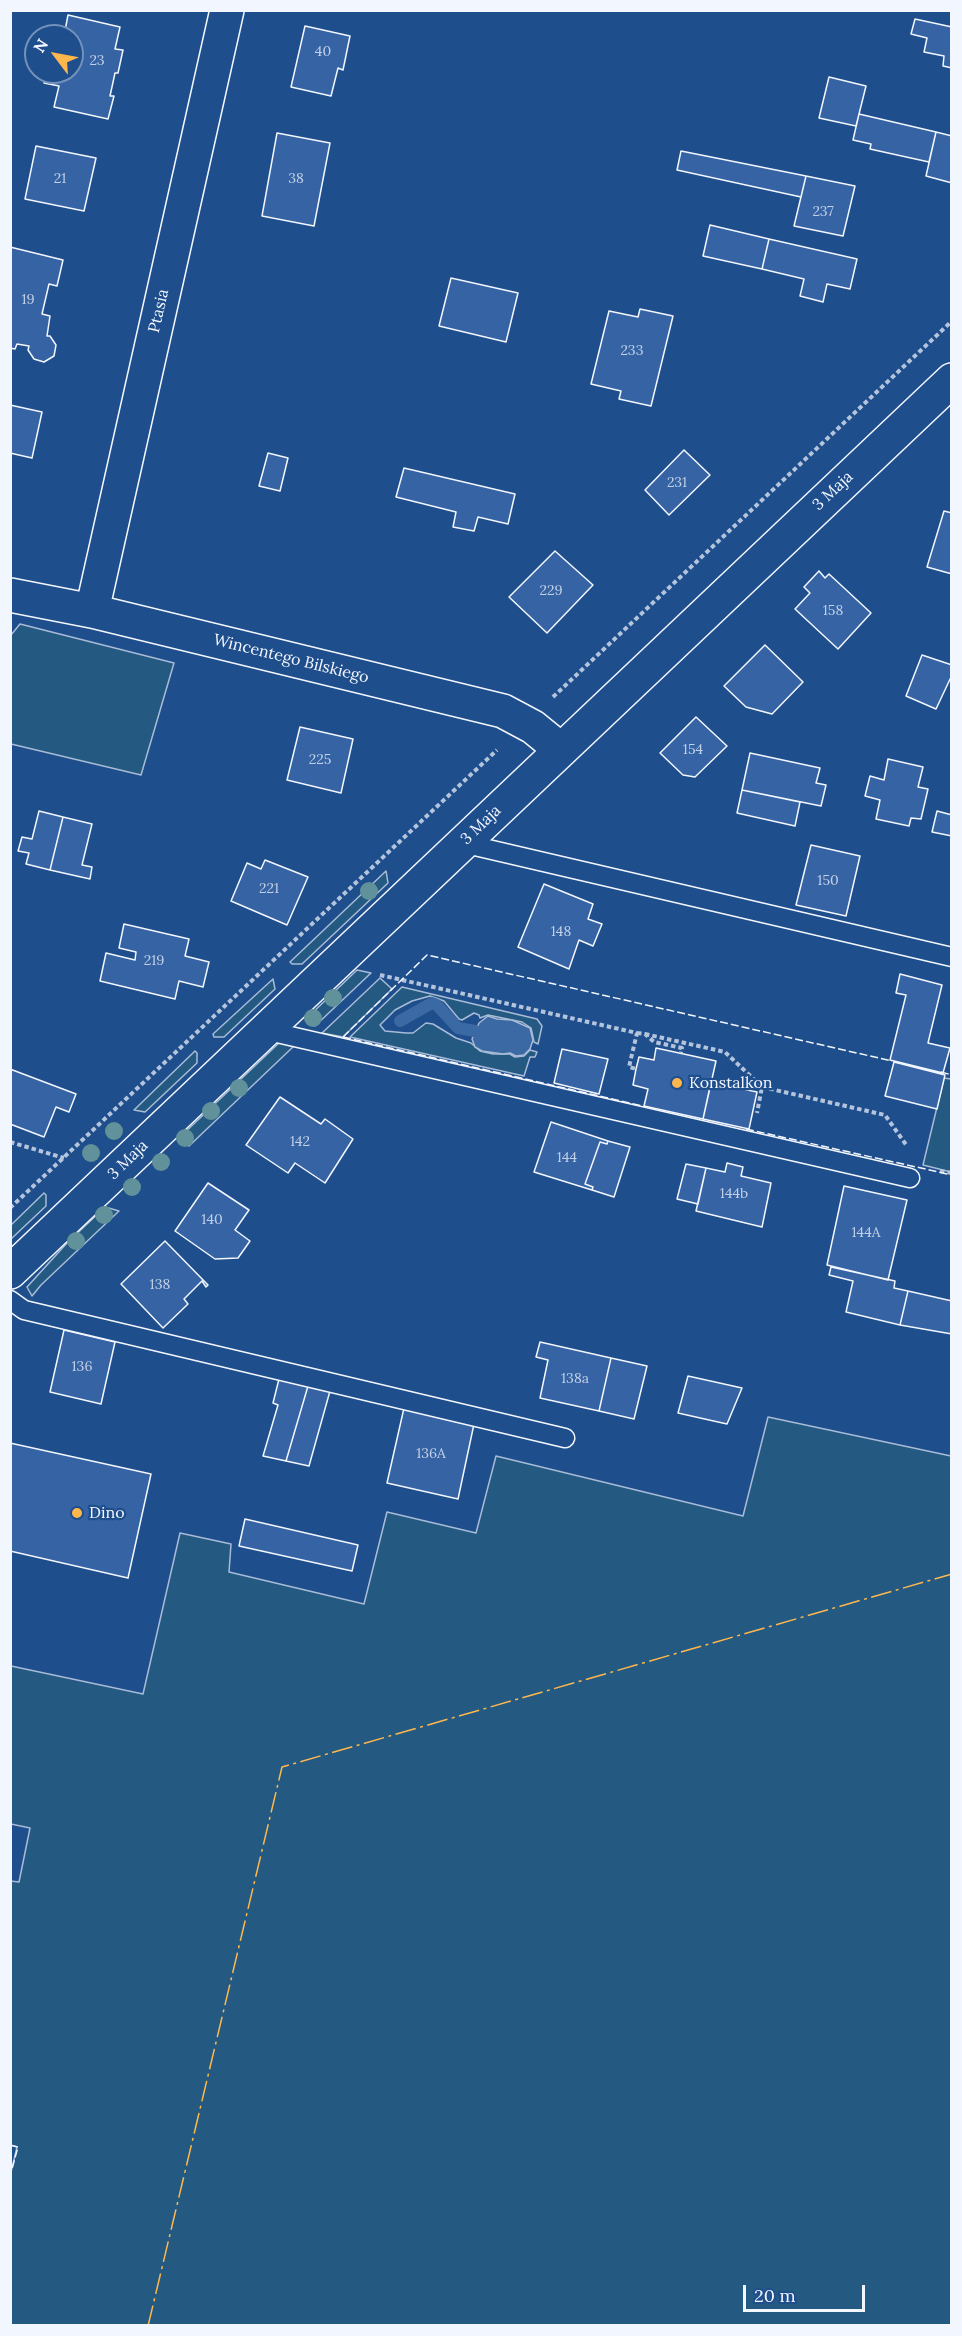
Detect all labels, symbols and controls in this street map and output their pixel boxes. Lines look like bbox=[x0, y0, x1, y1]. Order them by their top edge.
north arrow bbox=[24, 24, 84, 84]
text: N bbox=[29, 35, 52, 56]
house number: 40 bbox=[315, 44, 331, 60]
house number: 23 bbox=[89, 53, 105, 69]
house number: 21 bbox=[54, 171, 66, 187]
house number: 38 bbox=[288, 171, 304, 187]
house number: 237 bbox=[812, 204, 834, 220]
street label: Ptasia bbox=[145, 287, 173, 335]
house number: 19 bbox=[21, 292, 35, 308]
house number: 233 bbox=[621, 343, 643, 359]
street label: 3 Maja bbox=[809, 467, 857, 515]
house number: 231 bbox=[667, 475, 687, 491]
house number: 229 bbox=[539, 583, 563, 599]
house number: 158 bbox=[823, 603, 843, 619]
street label: Wincentego Bilskiego bbox=[211, 630, 371, 688]
house number: 154 bbox=[683, 742, 703, 758]
house number: 225 bbox=[309, 752, 331, 768]
street label: 3 Maja bbox=[457, 801, 505, 849]
house number: 150 bbox=[817, 873, 839, 889]
house number: 221 bbox=[259, 881, 279, 897]
house number: 148 bbox=[551, 924, 571, 940]
house number: 219 bbox=[144, 953, 164, 969]
place label: Konstalkon bbox=[689, 1073, 773, 1093]
marker: Konstalkon bbox=[670, 1076, 684, 1090]
house number: 142 bbox=[290, 1134, 310, 1150]
street label: 3 Maja bbox=[104, 1136, 152, 1184]
house number: 144 bbox=[557, 1150, 577, 1166]
house number: 144b bbox=[720, 1186, 748, 1202]
house number: 140 bbox=[201, 1212, 223, 1228]
house number: 144A bbox=[851, 1225, 881, 1241]
house number: 138 bbox=[150, 1277, 170, 1293]
house number: 136 bbox=[72, 1359, 92, 1375]
house number: 138a bbox=[561, 1371, 589, 1387]
house number: 136A bbox=[416, 1446, 446, 1462]
place label: Dino bbox=[89, 1503, 124, 1523]
marker: Dino bbox=[70, 1506, 84, 1520]
scale bar bbox=[746, 2273, 868, 2311]
text: 20 m bbox=[754, 2284, 796, 2307]

